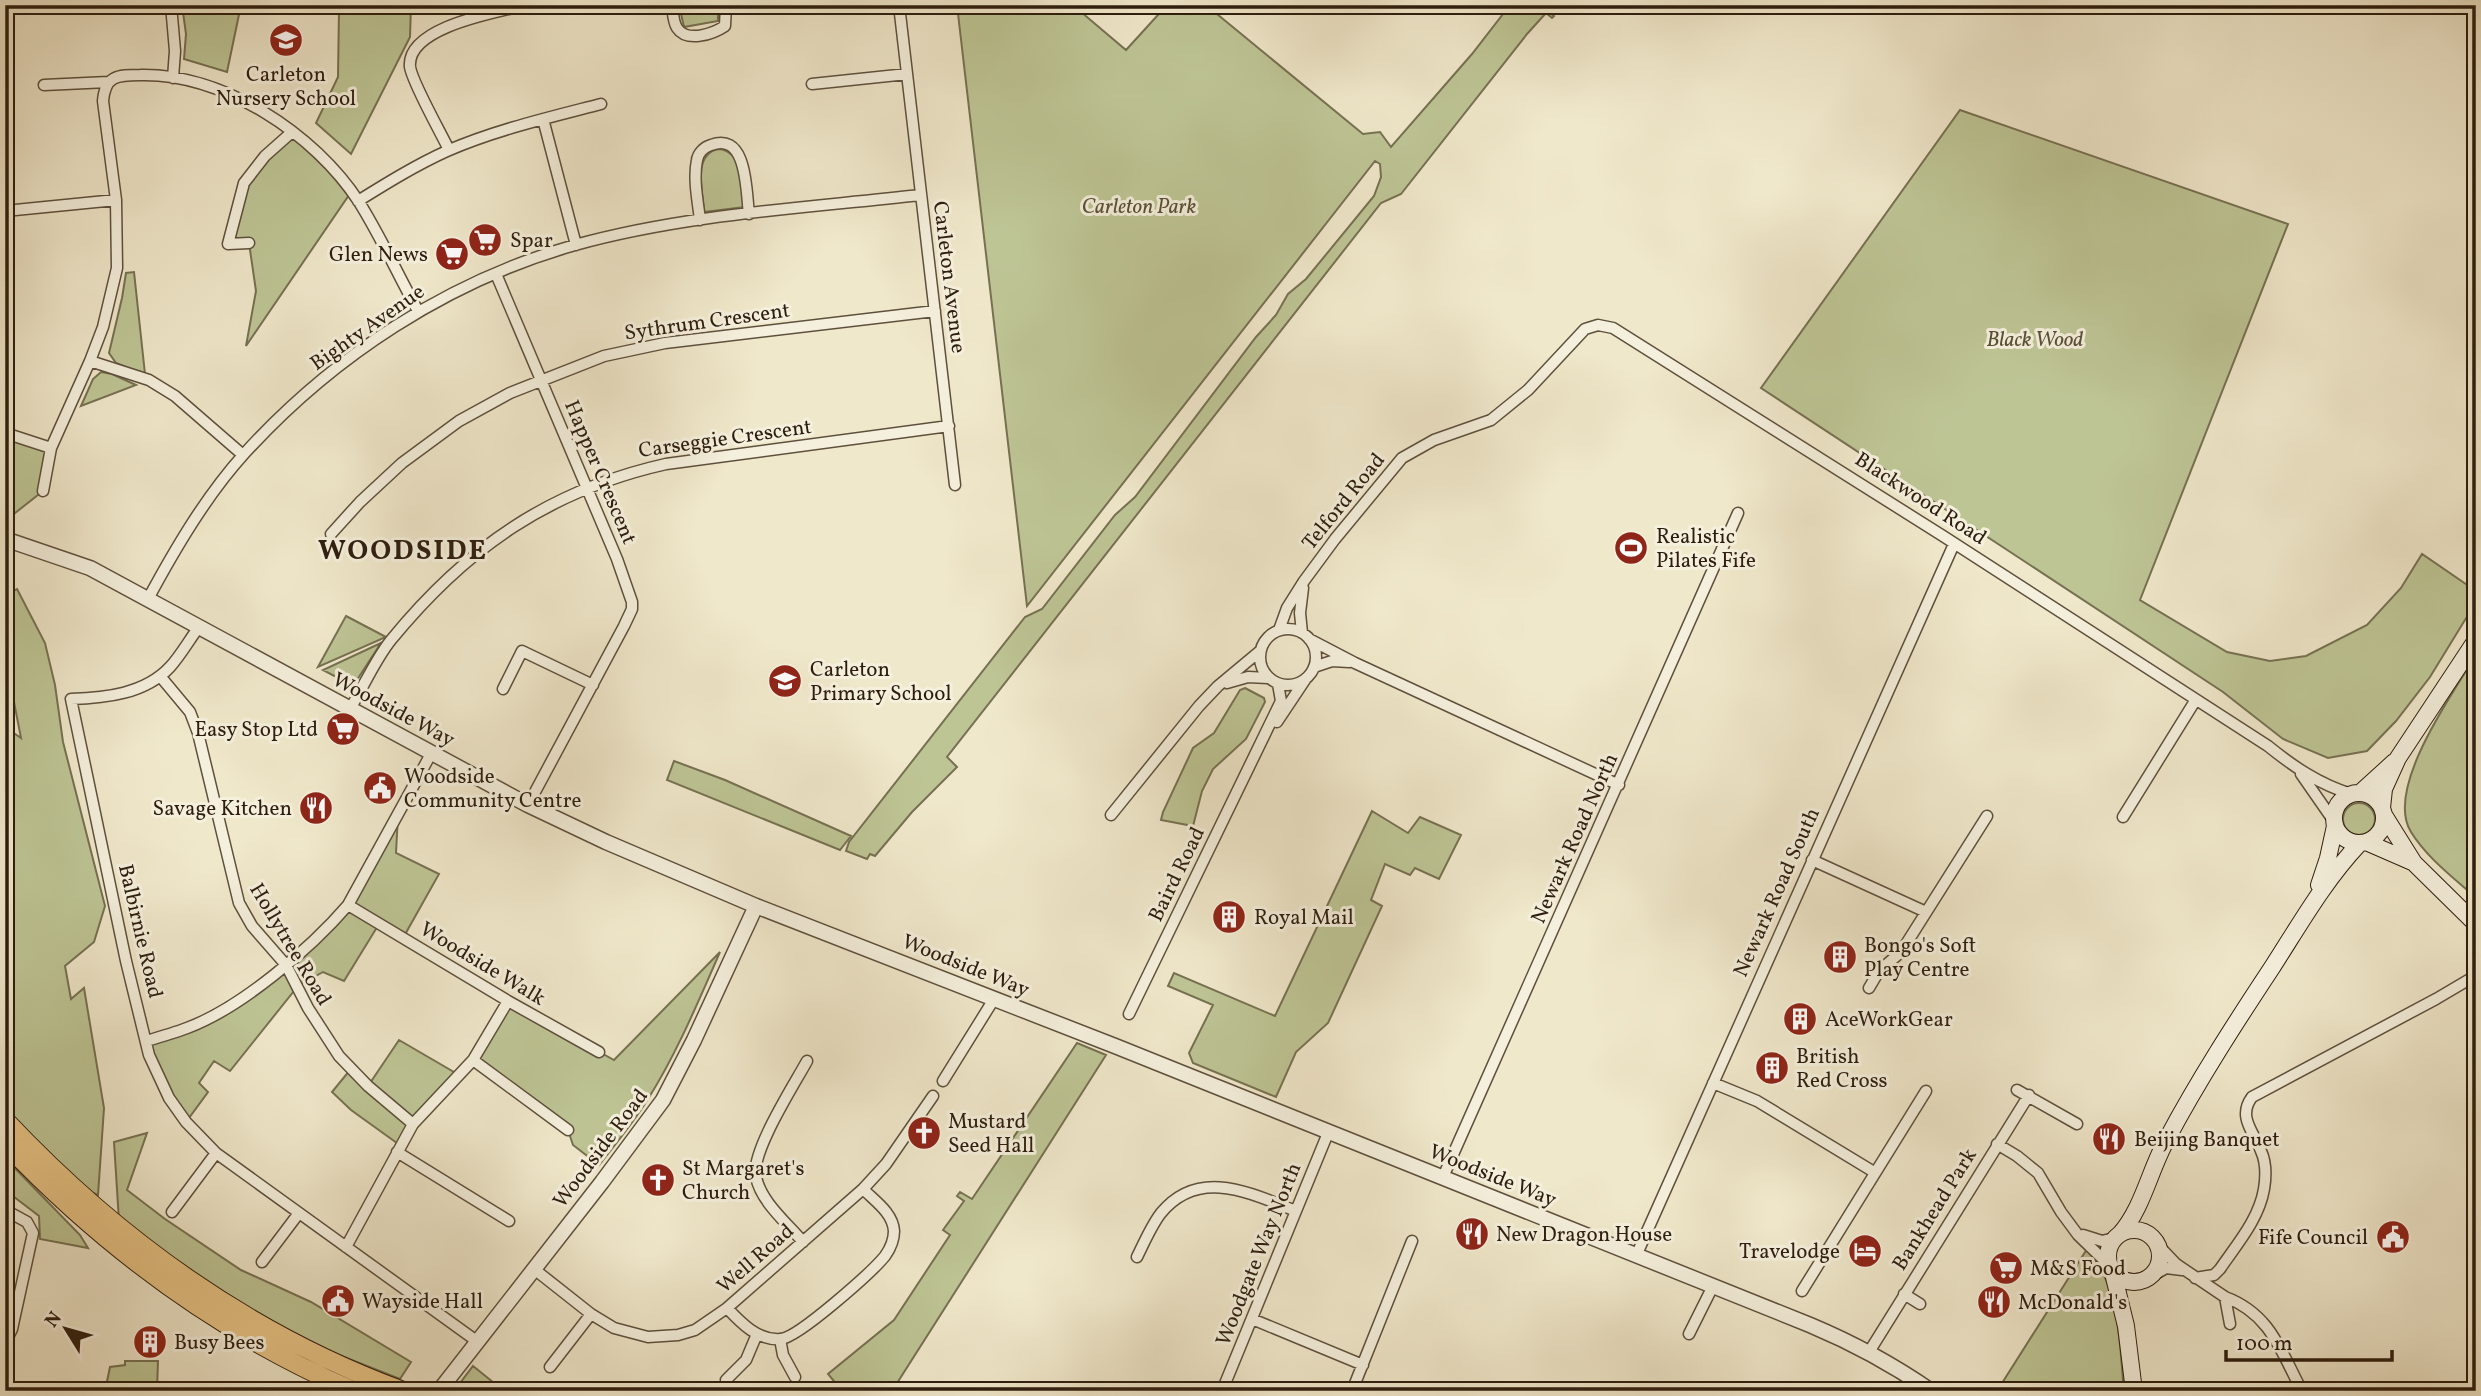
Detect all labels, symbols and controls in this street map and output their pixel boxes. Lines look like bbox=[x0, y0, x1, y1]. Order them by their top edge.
school or university icon: Carleton Nursery School bbox=[267, 21, 305, 59]
place label: Carleton Nursery School bbox=[216, 61, 356, 114]
park label: Carleton Park bbox=[1082, 193, 1197, 222]
street label: Carleton Avenue bbox=[925, 200, 972, 355]
supermarket icon: Spar bbox=[466, 221, 504, 259]
place label: Spar bbox=[510, 227, 553, 256]
supermarket icon: Glen News bbox=[433, 235, 471, 273]
place label: Glen News bbox=[329, 241, 428, 270]
street label: Bighty Avenue bbox=[305, 278, 431, 378]
street label: Sythrum Crescent bbox=[623, 297, 792, 348]
park label: Black Wood bbox=[1987, 326, 2083, 355]
street label: Happer Crescent bbox=[556, 396, 643, 549]
street label: Carseggie Crescent bbox=[637, 413, 814, 466]
street label: Blackwood Road bbox=[1849, 446, 1992, 553]
street label: Telford Road bbox=[1296, 447, 1392, 557]
place label: Realistic Pilates Fife bbox=[1656, 523, 1756, 576]
sports icon: Realistic Pilates Fife bbox=[1612, 529, 1650, 567]
district label: WOODSIDE bbox=[318, 532, 488, 571]
place label: Carleton Primary School bbox=[810, 656, 951, 709]
school or university icon: Carleton Primary School bbox=[766, 662, 804, 700]
street label: Woodside Way bbox=[327, 666, 460, 755]
supermarket icon: Easy Stop Ltd bbox=[324, 710, 362, 748]
place label: Easy Stop Ltd bbox=[194, 716, 318, 745]
street label: Newark Road North bbox=[1525, 749, 1626, 928]
place label: Woodside Community Centre bbox=[404, 763, 581, 816]
public building icon: Woodside Community Centre bbox=[361, 769, 399, 807]
restaurant icon: Savage Kitchen bbox=[297, 789, 335, 827]
place label: Savage Kitchen bbox=[153, 795, 292, 824]
street label: Newark Road South bbox=[1727, 803, 1828, 982]
street label: Baird Road bbox=[1142, 822, 1213, 927]
street label: Balbirnie Road bbox=[110, 861, 169, 1001]
street label: Hollytree Road bbox=[242, 878, 338, 1012]
building icon: Royal Mail bbox=[1210, 898, 1248, 936]
place label: Royal Mail bbox=[1254, 904, 1354, 933]
street label: Woodside Walk bbox=[414, 915, 551, 1014]
street label: Woodside Way bbox=[897, 928, 1034, 1005]
place label: Bongo's Soft Play Centre bbox=[1864, 932, 1976, 985]
building icon: Bongo's Soft Play Centre bbox=[1821, 938, 1859, 976]
building icon: AceWorkGear bbox=[1781, 1000, 1819, 1038]
place label: AceWorkGear bbox=[1825, 1006, 1953, 1035]
place label: British Red Cross bbox=[1796, 1043, 1888, 1096]
building icon: British Red Cross bbox=[1753, 1049, 1791, 1087]
street label: Woodside Road bbox=[547, 1083, 656, 1214]
place label: Mustard Seed Hall bbox=[948, 1108, 1034, 1161]
church icon: Mustard Seed Hall bbox=[905, 1114, 943, 1152]
restaurant icon: Beijing Banquet bbox=[2090, 1120, 2128, 1158]
place label: Beijing Banquet bbox=[2134, 1126, 2280, 1155]
street label: Woodside Way bbox=[1424, 1138, 1561, 1215]
street label: Bankhead Park bbox=[1886, 1143, 1985, 1277]
place label: St Margaret's Church bbox=[682, 1155, 804, 1208]
street label: Woodgate Way North bbox=[1209, 1159, 1309, 1350]
church icon: St Margaret's Church bbox=[639, 1161, 677, 1199]
restaurant icon: New Dragon House bbox=[1453, 1215, 1491, 1253]
street label: Well Road bbox=[711, 1218, 801, 1301]
public building icon: Fife Council bbox=[2374, 1218, 2412, 1256]
place label: New Dragon House bbox=[1496, 1221, 1672, 1250]
place label: Fife Council bbox=[2258, 1224, 2368, 1253]
hotel icon: Travelodge bbox=[1846, 1232, 1884, 1270]
place label: Travelodge bbox=[1739, 1238, 1840, 1267]
supermarket icon: M&S Food bbox=[1987, 1249, 2025, 1287]
place label: M&S Food bbox=[2030, 1255, 2126, 1284]
public building icon: Wayside Hall bbox=[319, 1282, 357, 1320]
restaurant icon: McDonald's bbox=[1975, 1283, 2013, 1321]
place label: Wayside Hall bbox=[362, 1288, 483, 1317]
place label: McDonald's bbox=[2018, 1289, 2127, 1318]
north arrow bbox=[32, 1294, 102, 1364]
text: N bbox=[39, 1306, 69, 1333]
scale bar bbox=[2226, 1319, 2392, 1363]
building icon: Busy Bees bbox=[131, 1323, 169, 1361]
place label: Busy Bees bbox=[174, 1329, 264, 1358]
text: 100 m bbox=[2236, 1330, 2293, 1359]

